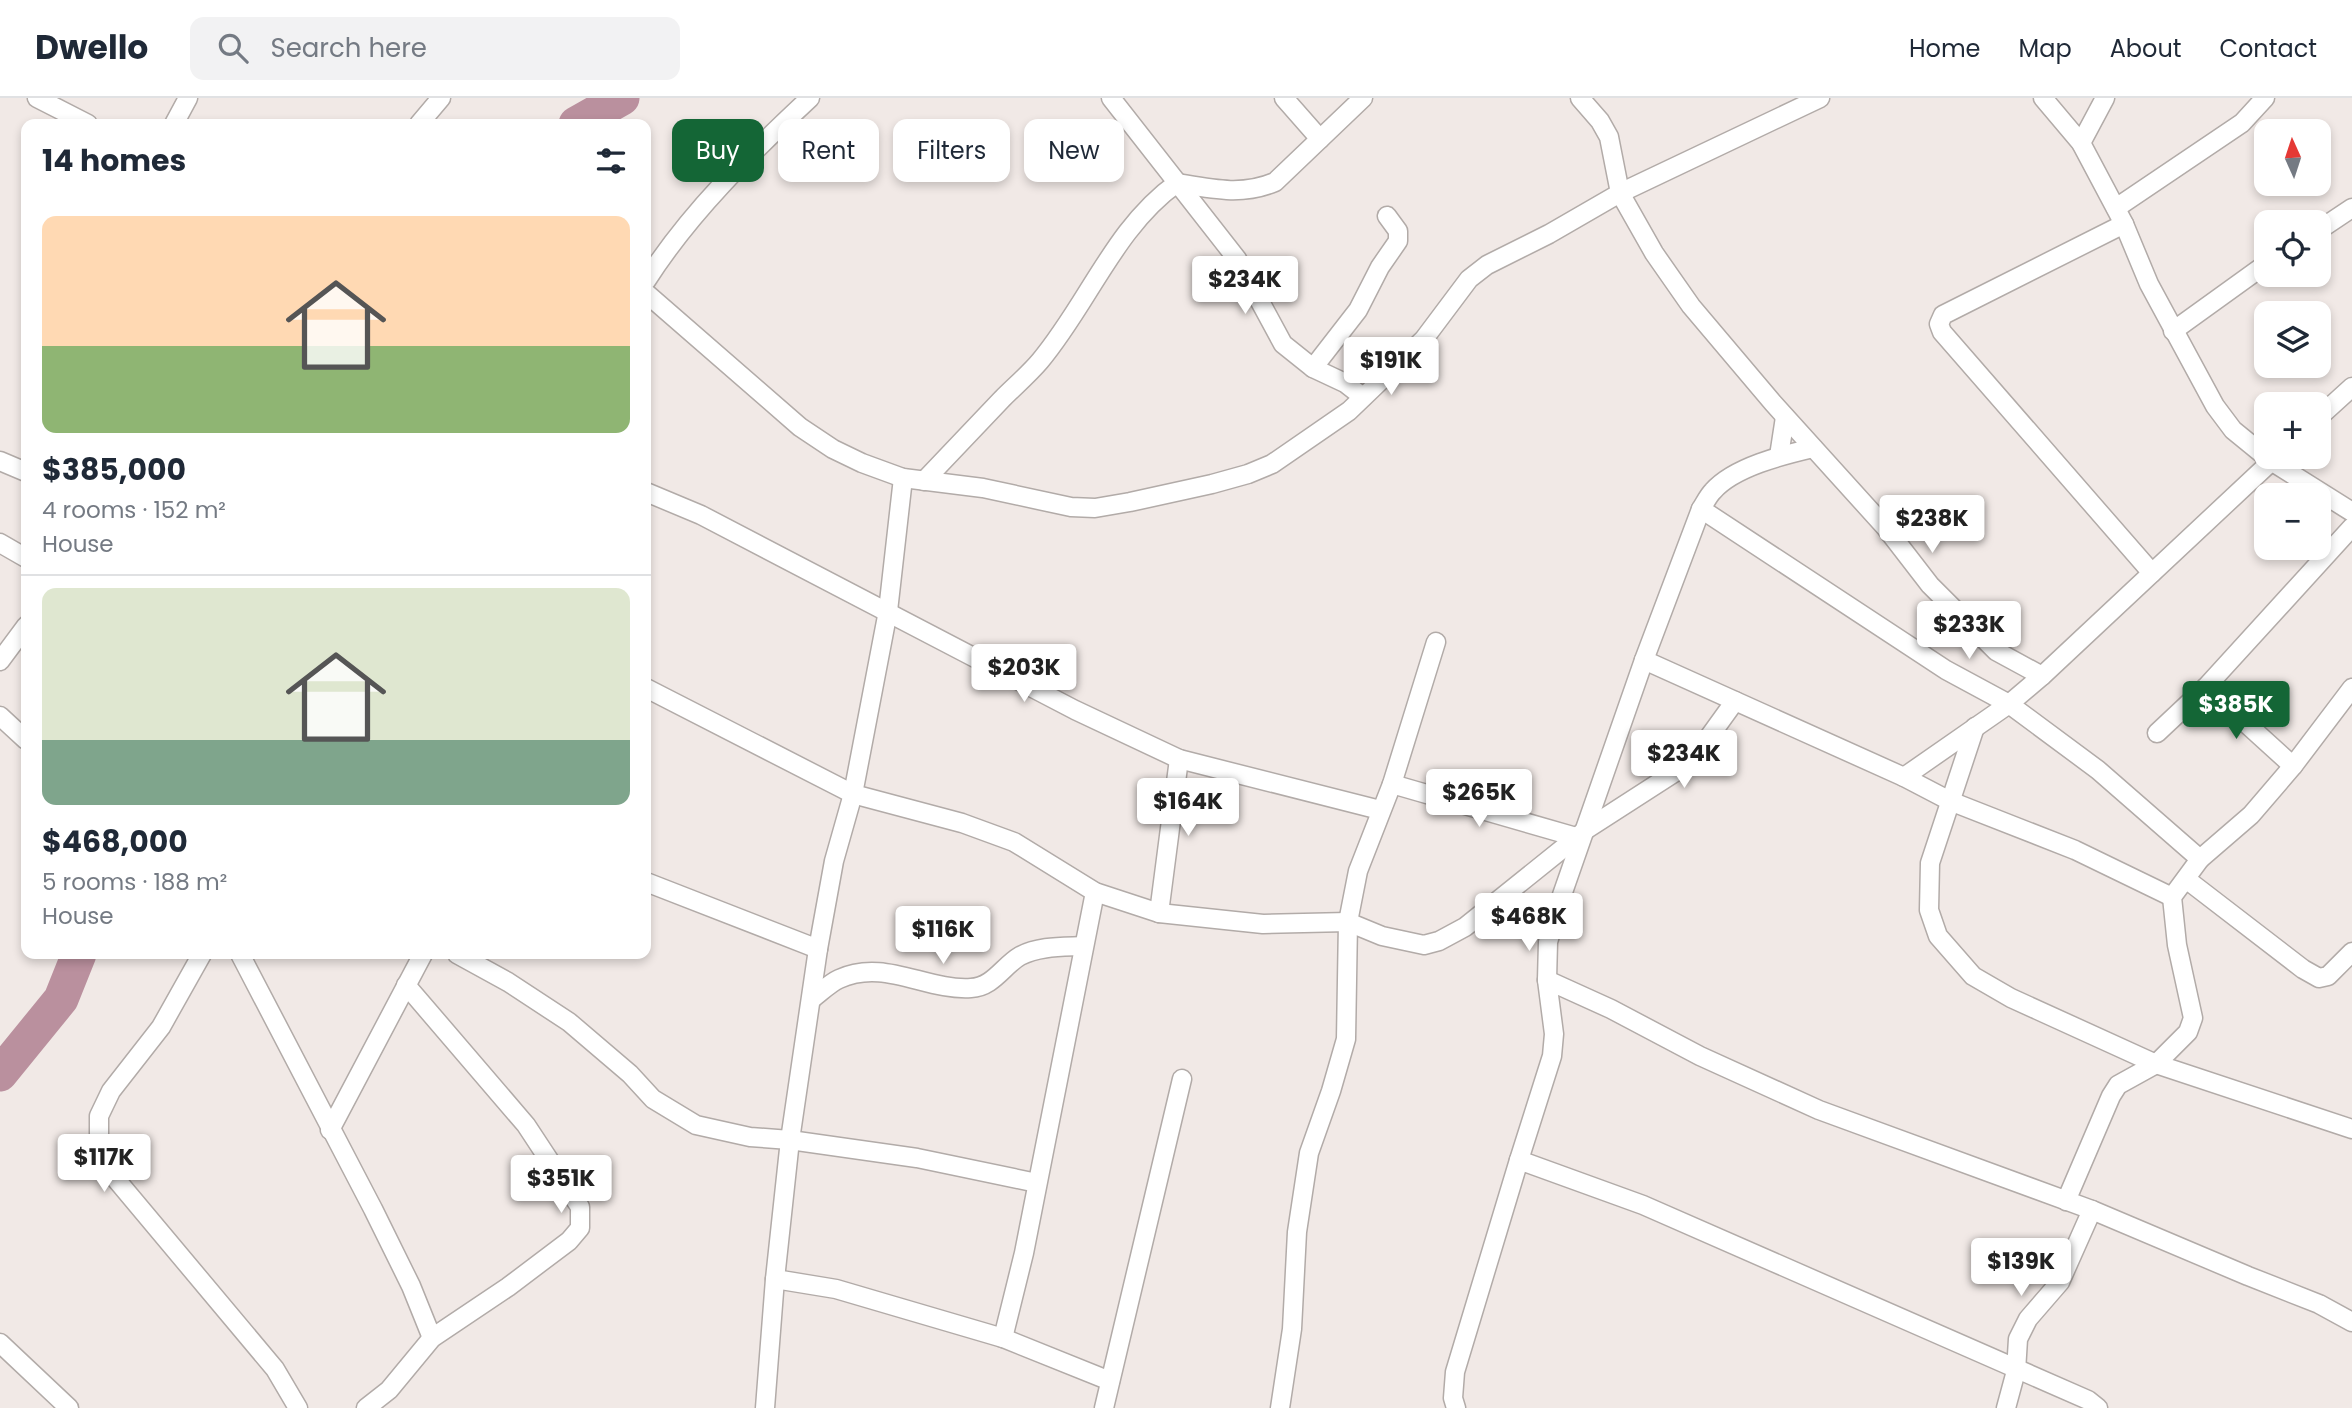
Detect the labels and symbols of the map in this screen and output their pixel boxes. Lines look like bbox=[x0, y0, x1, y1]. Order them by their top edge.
north arrow bbox=[2254, 119, 2331, 196]
pin: $234K bbox=[1196, 256, 1294, 316]
pin: $191K bbox=[1342, 338, 1440, 397]
pin: $238K bbox=[1883, 496, 1981, 555]
pin: $233K bbox=[1920, 602, 2018, 661]
pin: $203K bbox=[975, 644, 1073, 704]
pin: $385K bbox=[2187, 682, 2285, 741]
pin: $234K bbox=[1635, 730, 1733, 790]
pin: $265K bbox=[1430, 770, 1528, 829]
pin: $164K bbox=[1139, 778, 1237, 838]
pin: $468K bbox=[1480, 894, 1578, 953]
pin: $116K bbox=[894, 906, 992, 966]
pin: $117K bbox=[55, 1134, 153, 1194]
pin: $351K bbox=[512, 1156, 610, 1215]
pin: $139K bbox=[1972, 1238, 2070, 1298]

